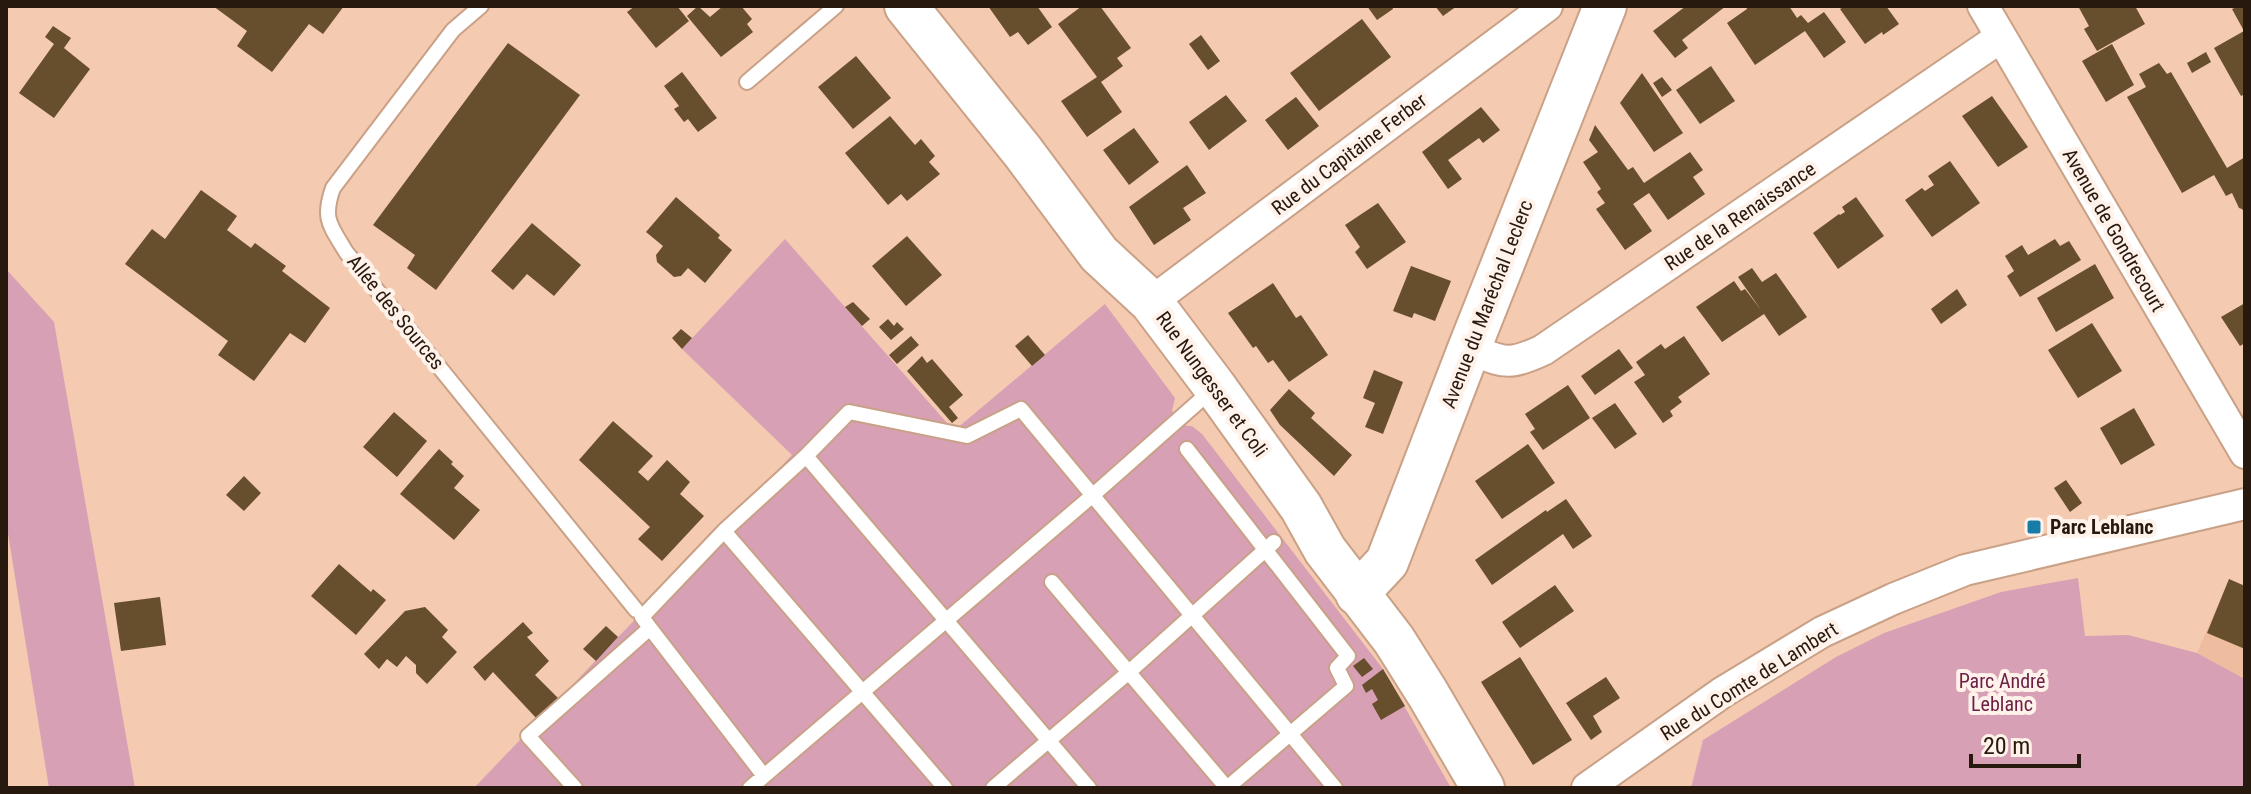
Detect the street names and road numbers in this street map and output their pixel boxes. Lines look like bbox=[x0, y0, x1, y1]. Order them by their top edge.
street label: Rue du Capitaine Ferber bbox=[1267, 88, 1431, 220]
street label: Avenue de Gondrecourt bbox=[2058, 144, 2170, 316]
street label: Rue de la Renaissance bbox=[1660, 157, 1820, 275]
street label: Avenue du Maréchal Leclerc bbox=[1436, 196, 1538, 412]
street label: Allée des Sources bbox=[342, 250, 450, 374]
street label: Rue Nungesser et Coli bbox=[1151, 307, 1273, 461]
street label: Rue du Comte de Lambert bbox=[1656, 617, 1842, 745]

